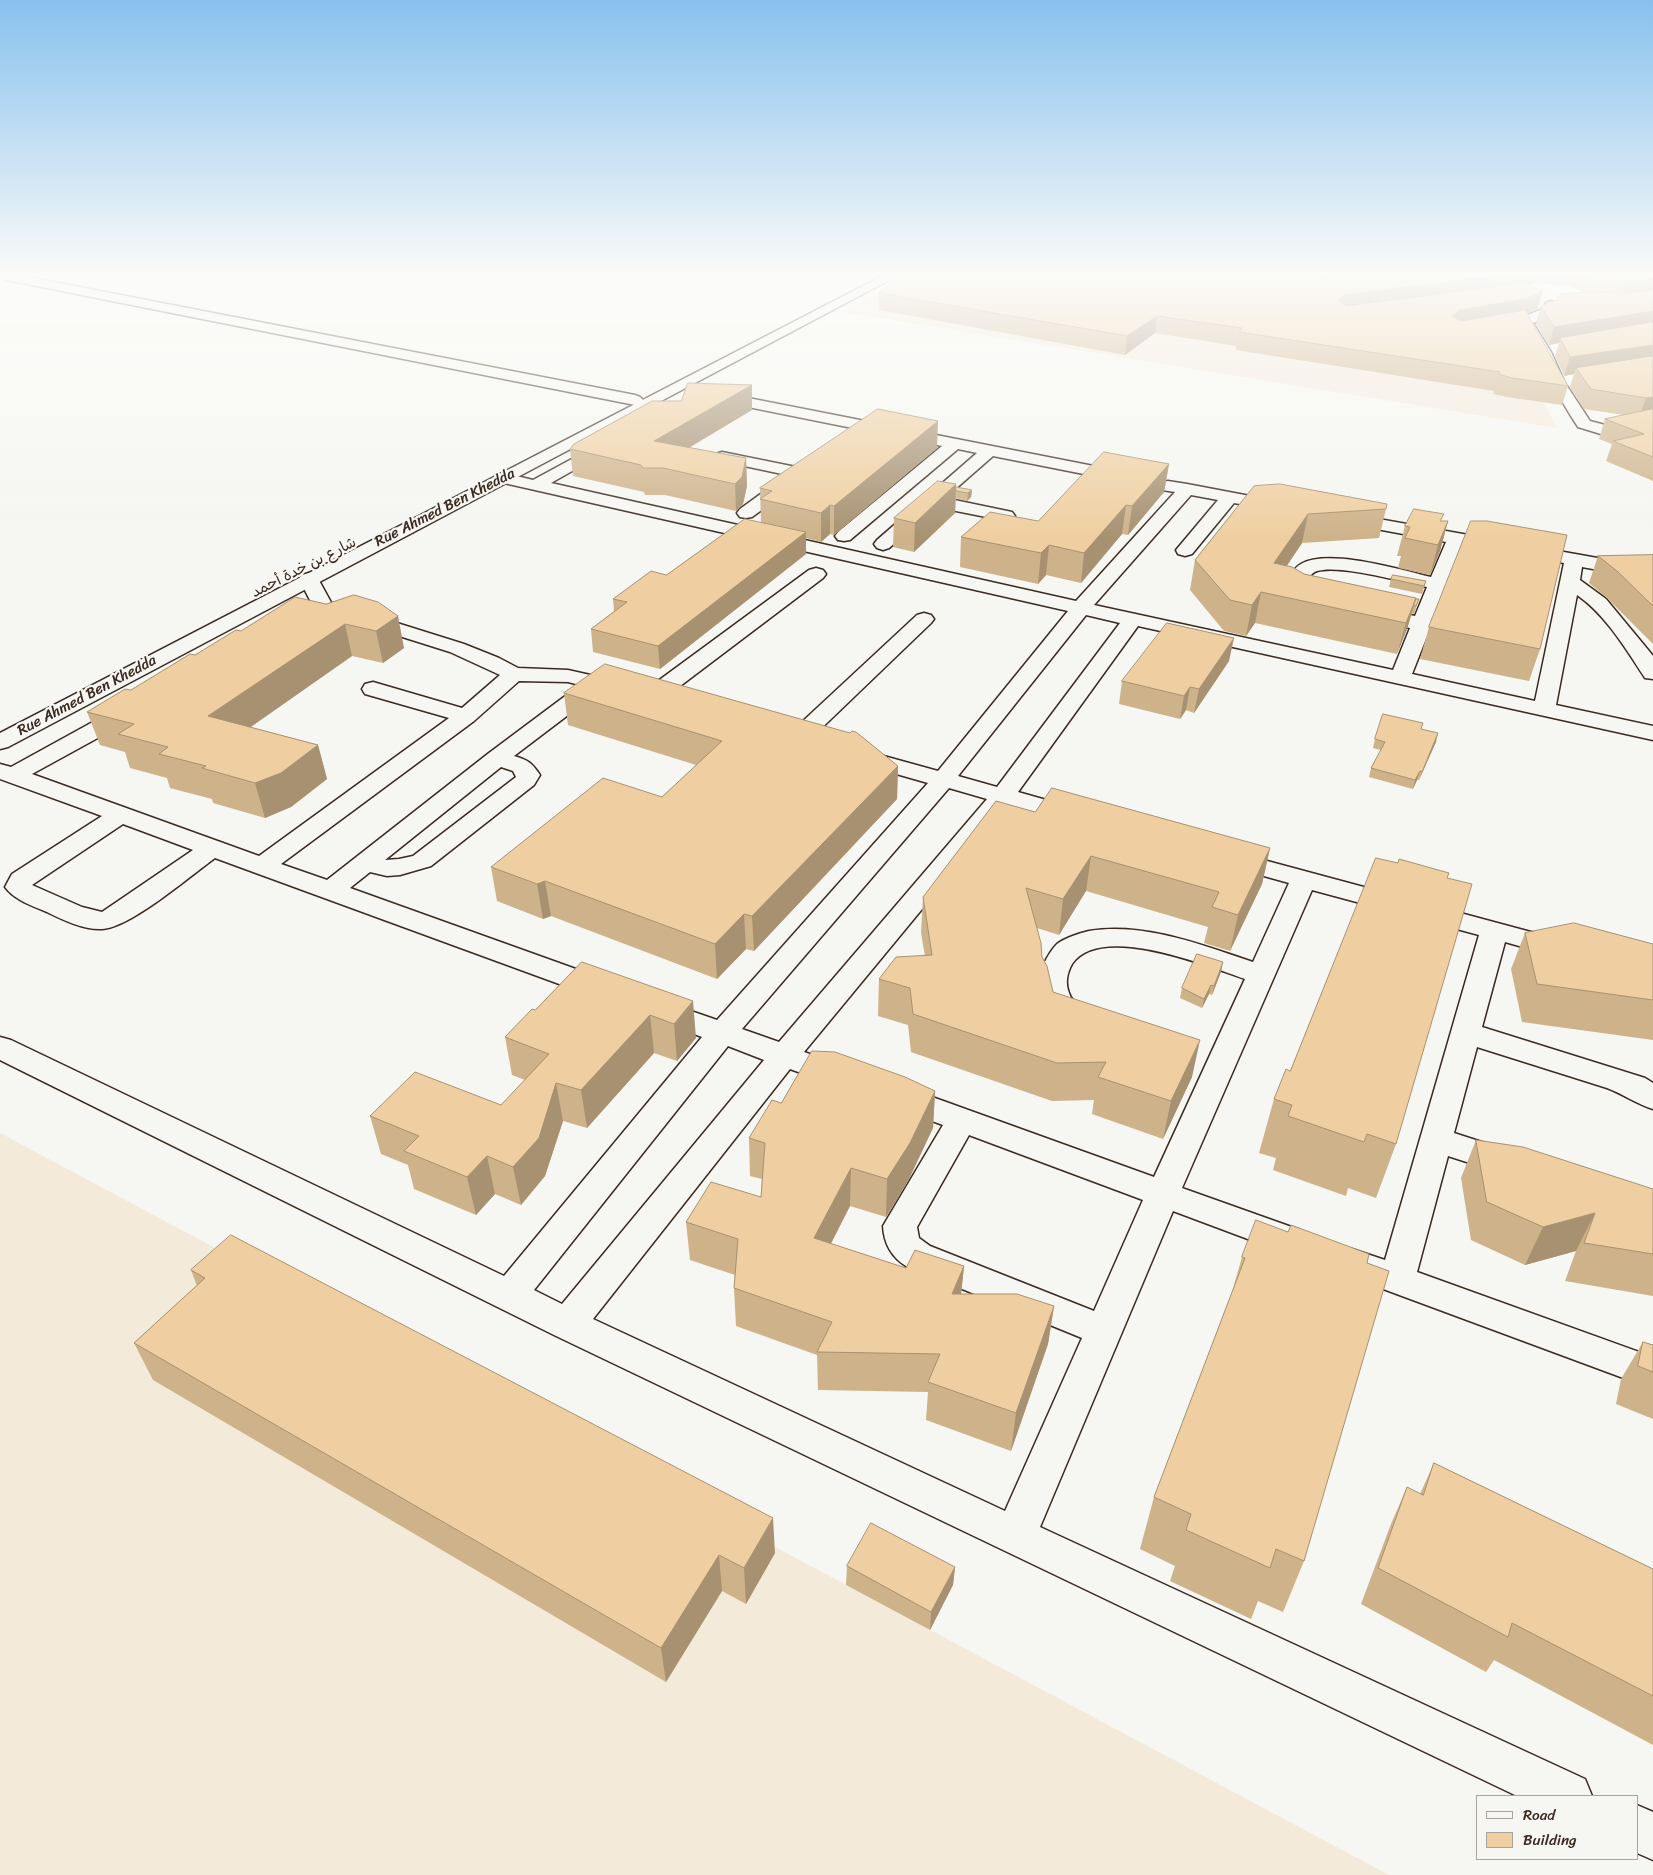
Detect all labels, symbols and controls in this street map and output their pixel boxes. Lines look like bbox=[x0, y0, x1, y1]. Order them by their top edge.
street label: Rue Ahmed Ben Khedda bbox=[372, 465, 518, 551]
street label: شارع بن خدة أحمد bbox=[248, 534, 360, 602]
street label: Rue Ahmed Ben Khedda bbox=[14, 652, 160, 740]
legend bbox=[1476, 1795, 1638, 1860]
text: Road bbox=[1523, 1802, 1555, 1828]
text: Building bbox=[1523, 1827, 1577, 1853]

